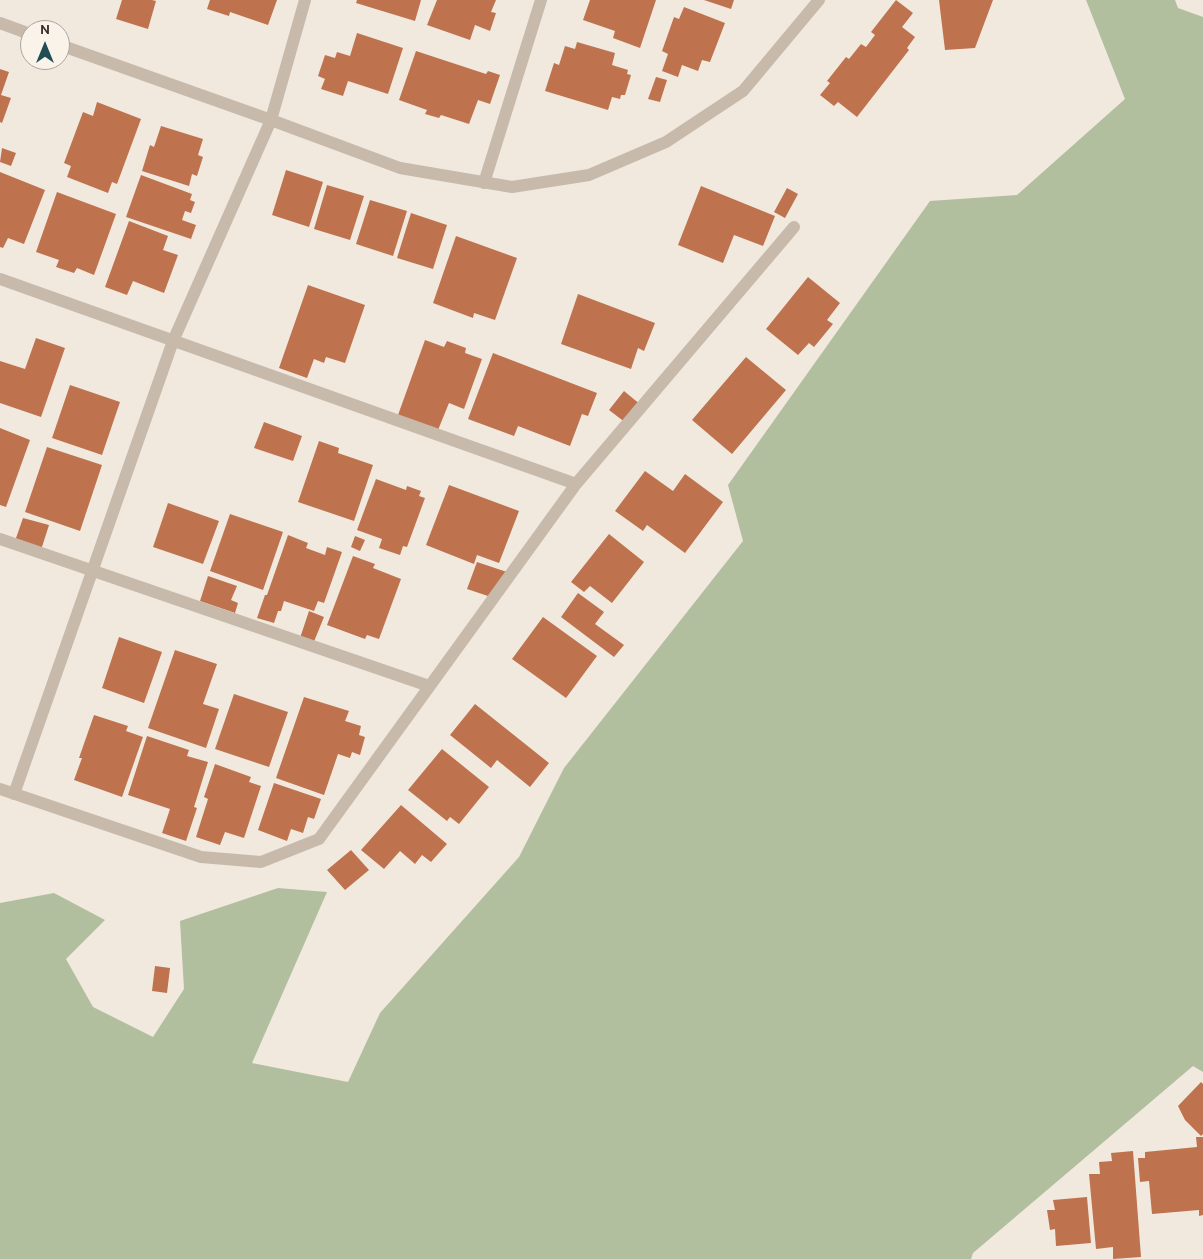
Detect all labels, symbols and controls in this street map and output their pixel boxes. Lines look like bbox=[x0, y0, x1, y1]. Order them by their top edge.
north arrow bbox=[20, 20, 70, 70]
text: N bbox=[40, 22, 50, 39]

